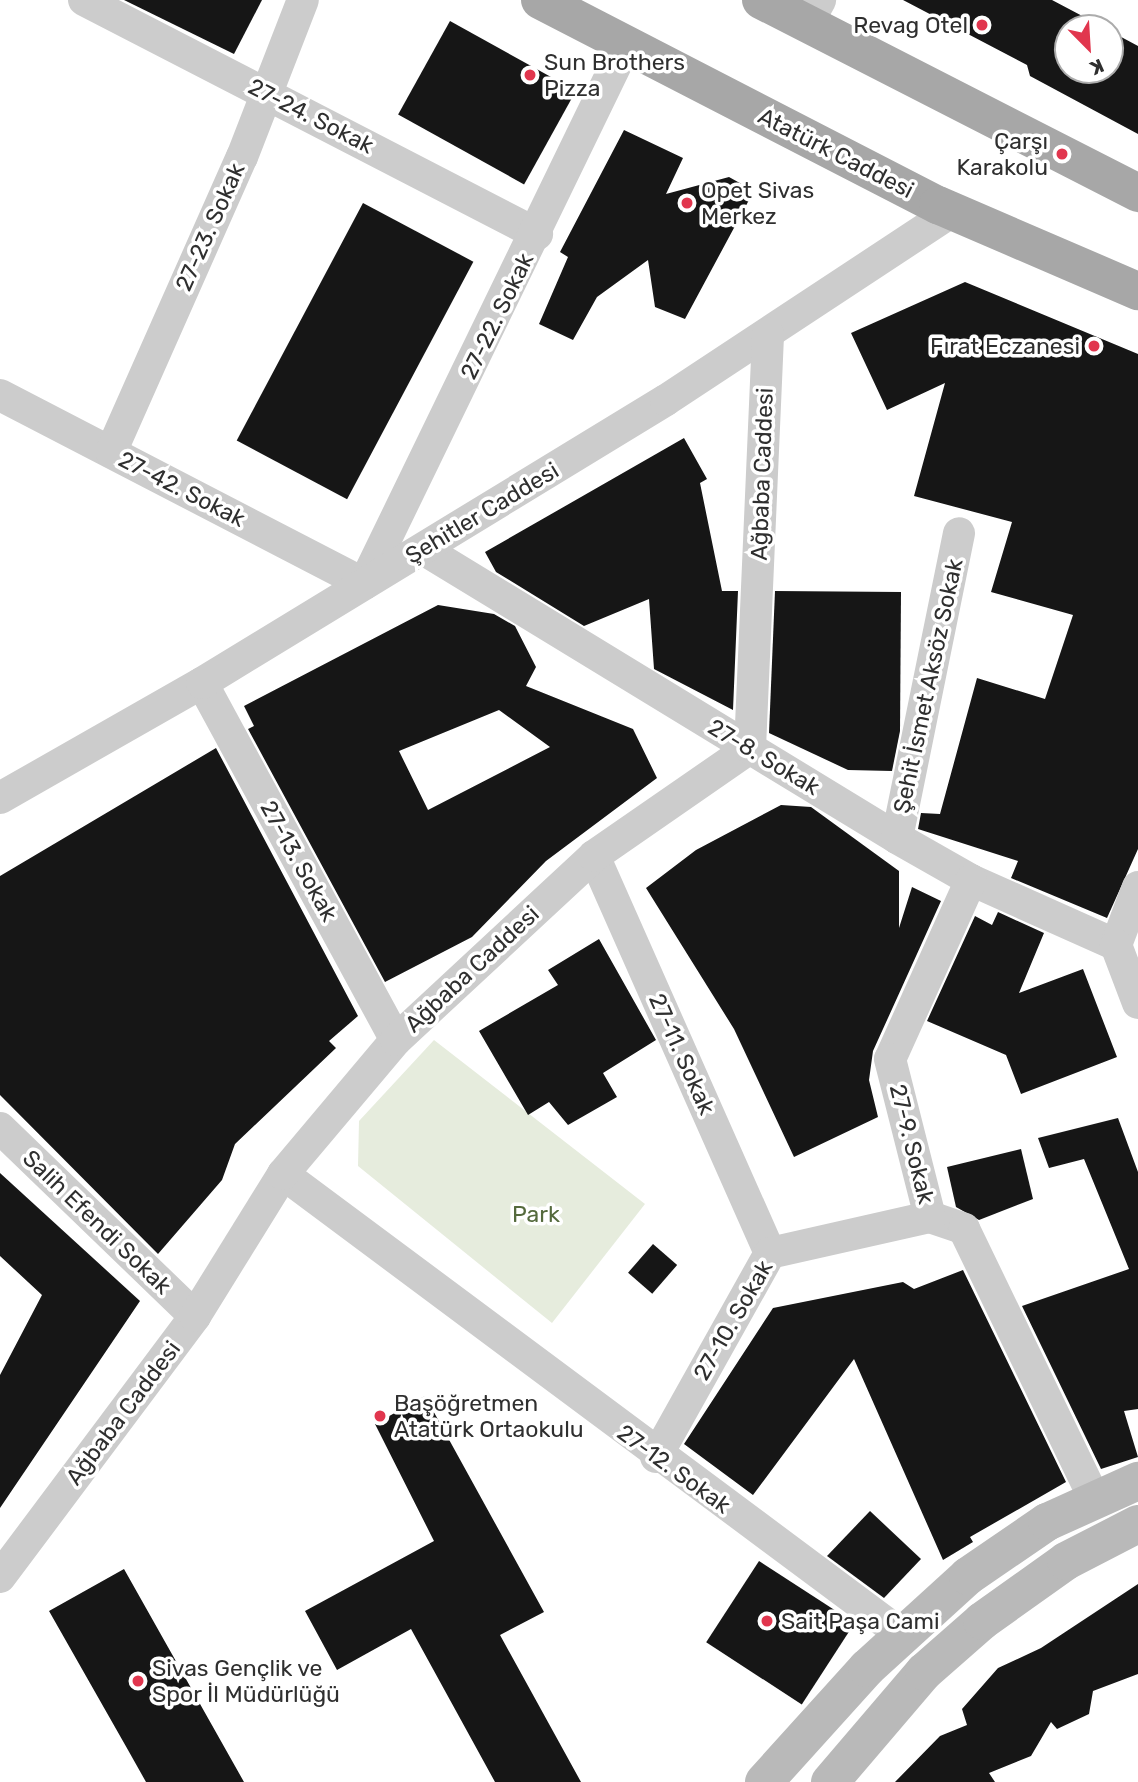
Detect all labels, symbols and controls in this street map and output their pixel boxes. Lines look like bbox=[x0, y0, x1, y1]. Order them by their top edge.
place label: Revag Otel bbox=[853, 11, 968, 39]
north arrow bbox=[1054, 14, 1124, 84]
marker: Revag Otel bbox=[974, 17, 990, 33]
place label: Sun Brothers Pizza bbox=[544, 48, 685, 102]
text: K bbox=[1087, 54, 1107, 80]
marker: Sun Brothers Pizza bbox=[522, 67, 538, 83]
street label: 27-24. Sokak bbox=[244, 73, 378, 159]
street label: Atatürk Caddesi bbox=[754, 102, 918, 204]
place label: Çarşı Karakolu bbox=[956, 127, 1048, 181]
marker: Çarşı Karakolu bbox=[1054, 146, 1070, 162]
street label: 27-23. Sokak bbox=[169, 159, 251, 295]
place label: Opet Sivas Merkez bbox=[701, 176, 814, 230]
marker: Opet Sivas Merkez bbox=[679, 195, 695, 211]
street label: 27-22. Sokak bbox=[455, 248, 539, 384]
place label: Fırat Eczanesi bbox=[930, 332, 1080, 360]
marker: Fırat Eczanesi bbox=[1086, 338, 1102, 354]
street label: Ağbaba Caddesi bbox=[745, 387, 779, 561]
street label: 27-42. Sokak bbox=[114, 445, 250, 533]
street label: Şehitler Caddesi bbox=[400, 456, 564, 570]
street label: Şehit İsmet Aksöz Sokak bbox=[887, 556, 969, 816]
street label: 27-8. Sokak bbox=[703, 713, 825, 801]
street label: 27-13. Sokak bbox=[255, 796, 343, 926]
street label: Ağbaba Caddesi bbox=[399, 900, 545, 1038]
street label: 27-11. Sokak bbox=[643, 989, 721, 1119]
street label: 27-9. Sokak bbox=[884, 1081, 940, 1207]
street label: Salih Efendi Sokak bbox=[17, 1144, 177, 1300]
park label: Park bbox=[512, 1200, 560, 1228]
street label: 27-10. Sokak bbox=[688, 1255, 778, 1385]
street label: Ağbaba Caddesi bbox=[60, 1336, 186, 1490]
place label: Başöğretmen Atatürk Ortaokulu bbox=[394, 1389, 584, 1443]
marker: Başöğretmen Atatürk Ortaokulu bbox=[372, 1408, 388, 1424]
street label: 27-12. Sokak bbox=[612, 1419, 736, 1519]
place label: Sait Paşa Cami bbox=[781, 1607, 940, 1635]
marker: Sait Paşa Cami bbox=[759, 1613, 775, 1629]
place label: Sivas Gençlik ve Spor İl Müdürlüğü bbox=[152, 1654, 340, 1708]
marker: Sivas Gençlik ve Spor İl Müdürlüğü bbox=[130, 1673, 146, 1689]

